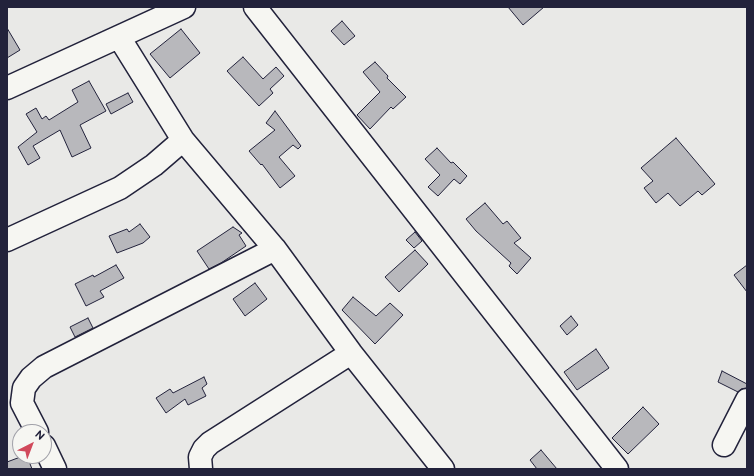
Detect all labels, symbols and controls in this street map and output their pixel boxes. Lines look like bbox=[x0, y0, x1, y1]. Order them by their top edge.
north arrow bbox=[12, 424, 52, 464]
text: N bbox=[32, 428, 47, 443]

